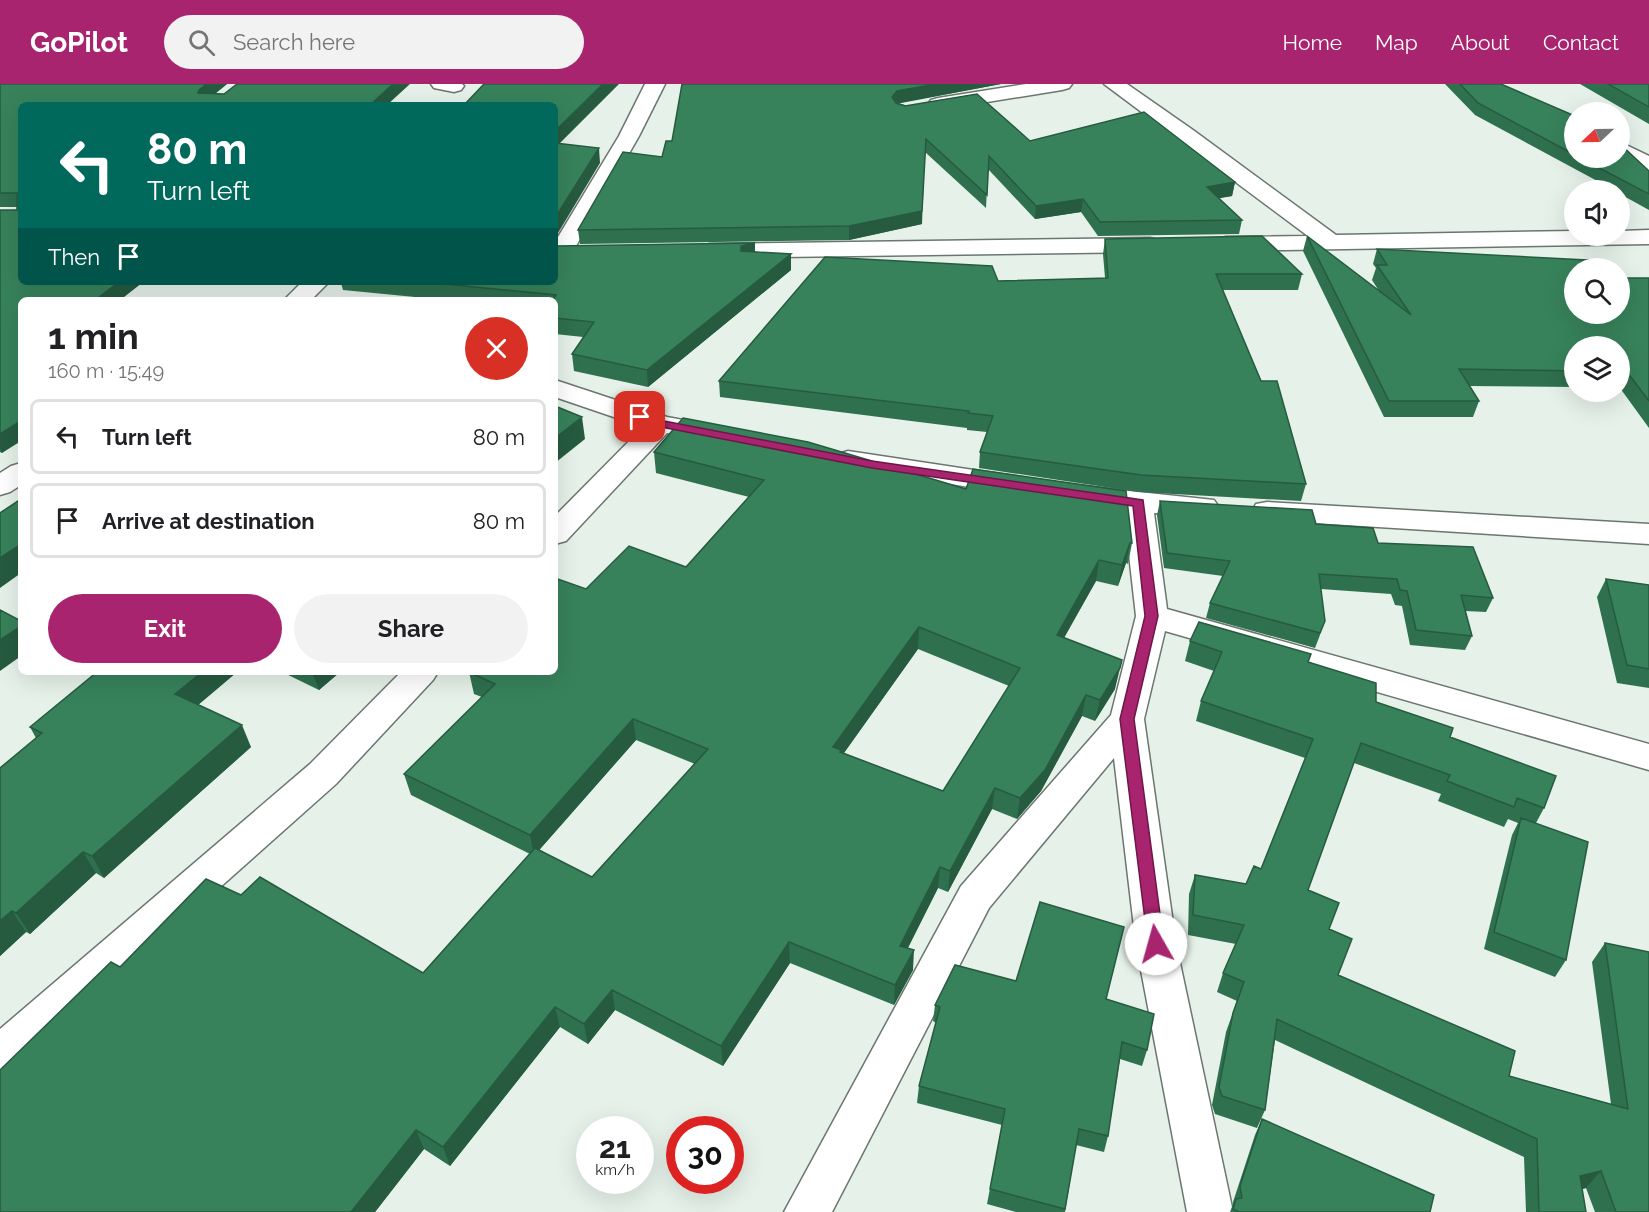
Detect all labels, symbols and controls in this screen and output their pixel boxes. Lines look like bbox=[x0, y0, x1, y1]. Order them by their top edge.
search box bbox=[164, 15, 584, 69]
text: GoPilot bbox=[30, 26, 128, 59]
icon: search bbox=[185, 26, 218, 59]
text: Search here bbox=[233, 29, 355, 55]
text: Home bbox=[1283, 30, 1342, 55]
text: Map bbox=[1375, 30, 1418, 55]
text: About bbox=[1451, 30, 1510, 55]
text: Contact bbox=[1543, 30, 1619, 55]
north arrow bbox=[1564, 102, 1630, 168]
map controls bbox=[1564, 102, 1630, 402]
text: 80 m bbox=[147, 125, 247, 174]
icon: left bbox=[48, 126, 126, 204]
text: Turn left bbox=[147, 175, 250, 206]
button: sound bbox=[1564, 180, 1630, 246]
icon: arrive bbox=[112, 240, 145, 273]
text: Then bbox=[48, 244, 100, 270]
button: search bbox=[1564, 258, 1630, 324]
text: 1 min bbox=[48, 315, 139, 357]
button: close bbox=[465, 317, 528, 380]
button: layers bbox=[1564, 336, 1630, 402]
text: 160 m · 15:49 bbox=[48, 359, 164, 383]
pin bbox=[614, 391, 665, 442]
icon: arrive bbox=[623, 400, 656, 433]
icon: left bbox=[51, 420, 84, 453]
text: Turn left bbox=[102, 424, 192, 450]
text: 80 m bbox=[473, 424, 525, 450]
icon: arrive bbox=[51, 504, 84, 537]
text: Arrive at destination bbox=[102, 508, 315, 534]
text: 80 m bbox=[473, 508, 525, 534]
button: Exit bbox=[48, 594, 282, 663]
button: Share bbox=[294, 594, 528, 663]
position arrow bbox=[1124, 912, 1188, 976]
speed limit sign: 30 bbox=[666, 1116, 744, 1194]
text: 21 bbox=[599, 1130, 631, 1165]
text: km/h bbox=[595, 1161, 635, 1179]

